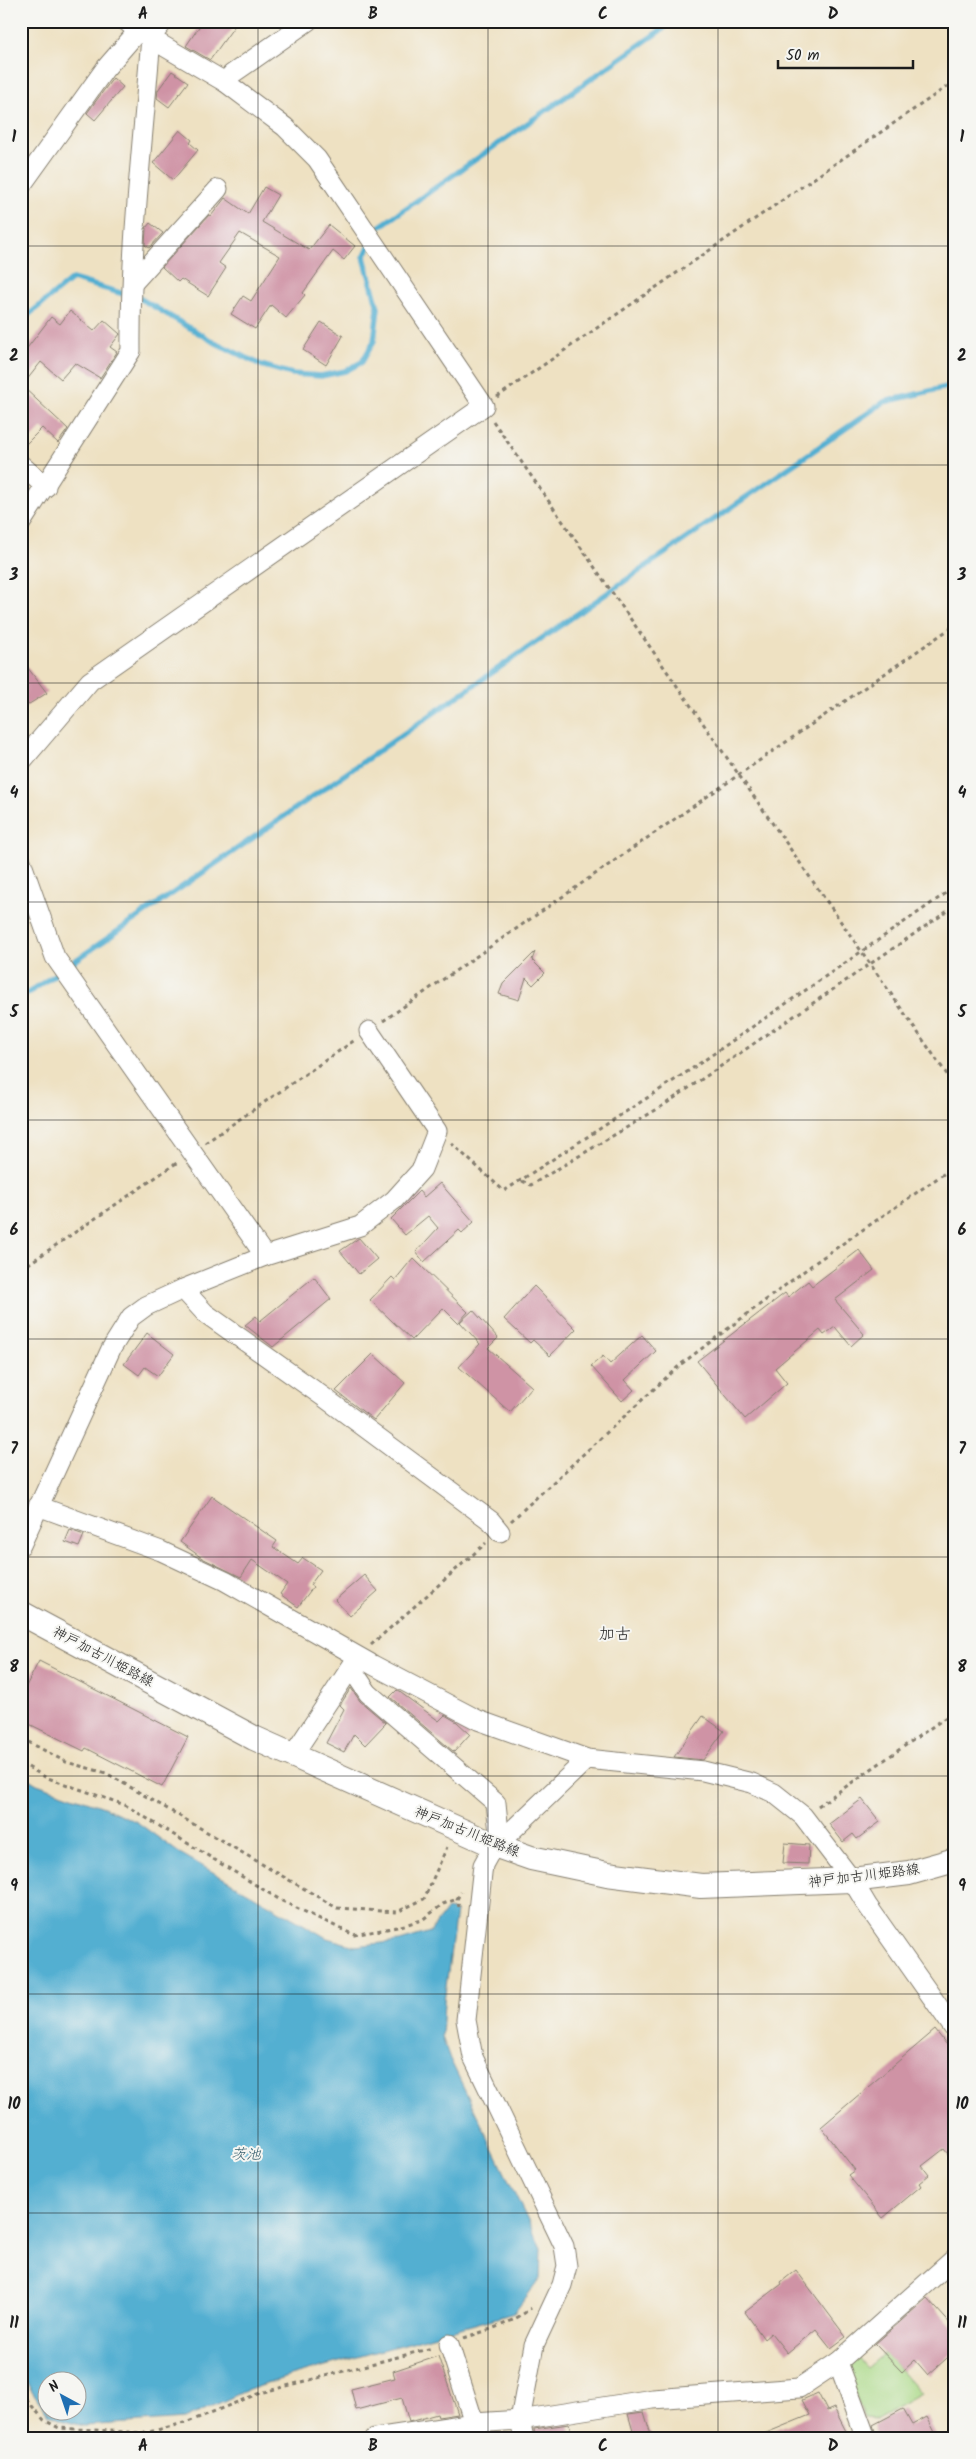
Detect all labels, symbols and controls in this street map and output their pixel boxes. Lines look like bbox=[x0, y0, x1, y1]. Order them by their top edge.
text: A bbox=[138, 2, 148, 27]
text: B bbox=[368, 2, 378, 27]
text: C bbox=[598, 2, 608, 27]
text: D bbox=[828, 2, 839, 27]
scale bar bbox=[778, 38, 914, 70]
text: 50 m bbox=[786, 44, 820, 68]
text: 1 bbox=[12, 125, 17, 150]
text: 1 bbox=[960, 125, 965, 150]
text: 2 bbox=[9, 344, 19, 369]
text: 2 bbox=[957, 344, 967, 369]
text: 3 bbox=[9, 563, 19, 588]
text: 3 bbox=[957, 563, 967, 588]
text: 4 bbox=[10, 781, 19, 806]
text: 4 bbox=[958, 781, 967, 806]
text: 5 bbox=[9, 1000, 20, 1025]
text: 5 bbox=[957, 1000, 968, 1025]
text: 6 bbox=[10, 1218, 19, 1243]
text: 6 bbox=[958, 1218, 967, 1243]
text: 7 bbox=[10, 1437, 18, 1462]
text: 7 bbox=[958, 1437, 966, 1462]
street label: 神戸加古川姫路線 bbox=[48, 1621, 158, 1693]
district label: 加古 bbox=[599, 1622, 631, 1647]
text: 8 bbox=[9, 1655, 19, 1680]
text: 8 bbox=[957, 1655, 967, 1680]
street label: 神戸加古川姫路線 bbox=[411, 1801, 523, 1863]
street label: 神戸加古川姫路線 bbox=[807, 1858, 921, 1894]
text: 9 bbox=[10, 1874, 18, 1899]
text: 9 bbox=[958, 1874, 966, 1899]
text: 10 bbox=[7, 2092, 21, 2117]
text: 10 bbox=[955, 2092, 969, 2117]
water label: 茨池 bbox=[231, 2143, 262, 2167]
text: 11 bbox=[9, 2311, 19, 2336]
text: 11 bbox=[957, 2311, 967, 2336]
north arrow bbox=[38, 2372, 88, 2422]
text: N bbox=[44, 2375, 65, 2398]
text: A bbox=[138, 2434, 148, 2459]
text: B bbox=[368, 2434, 378, 2459]
text: C bbox=[598, 2434, 608, 2459]
text: D bbox=[828, 2434, 839, 2459]

